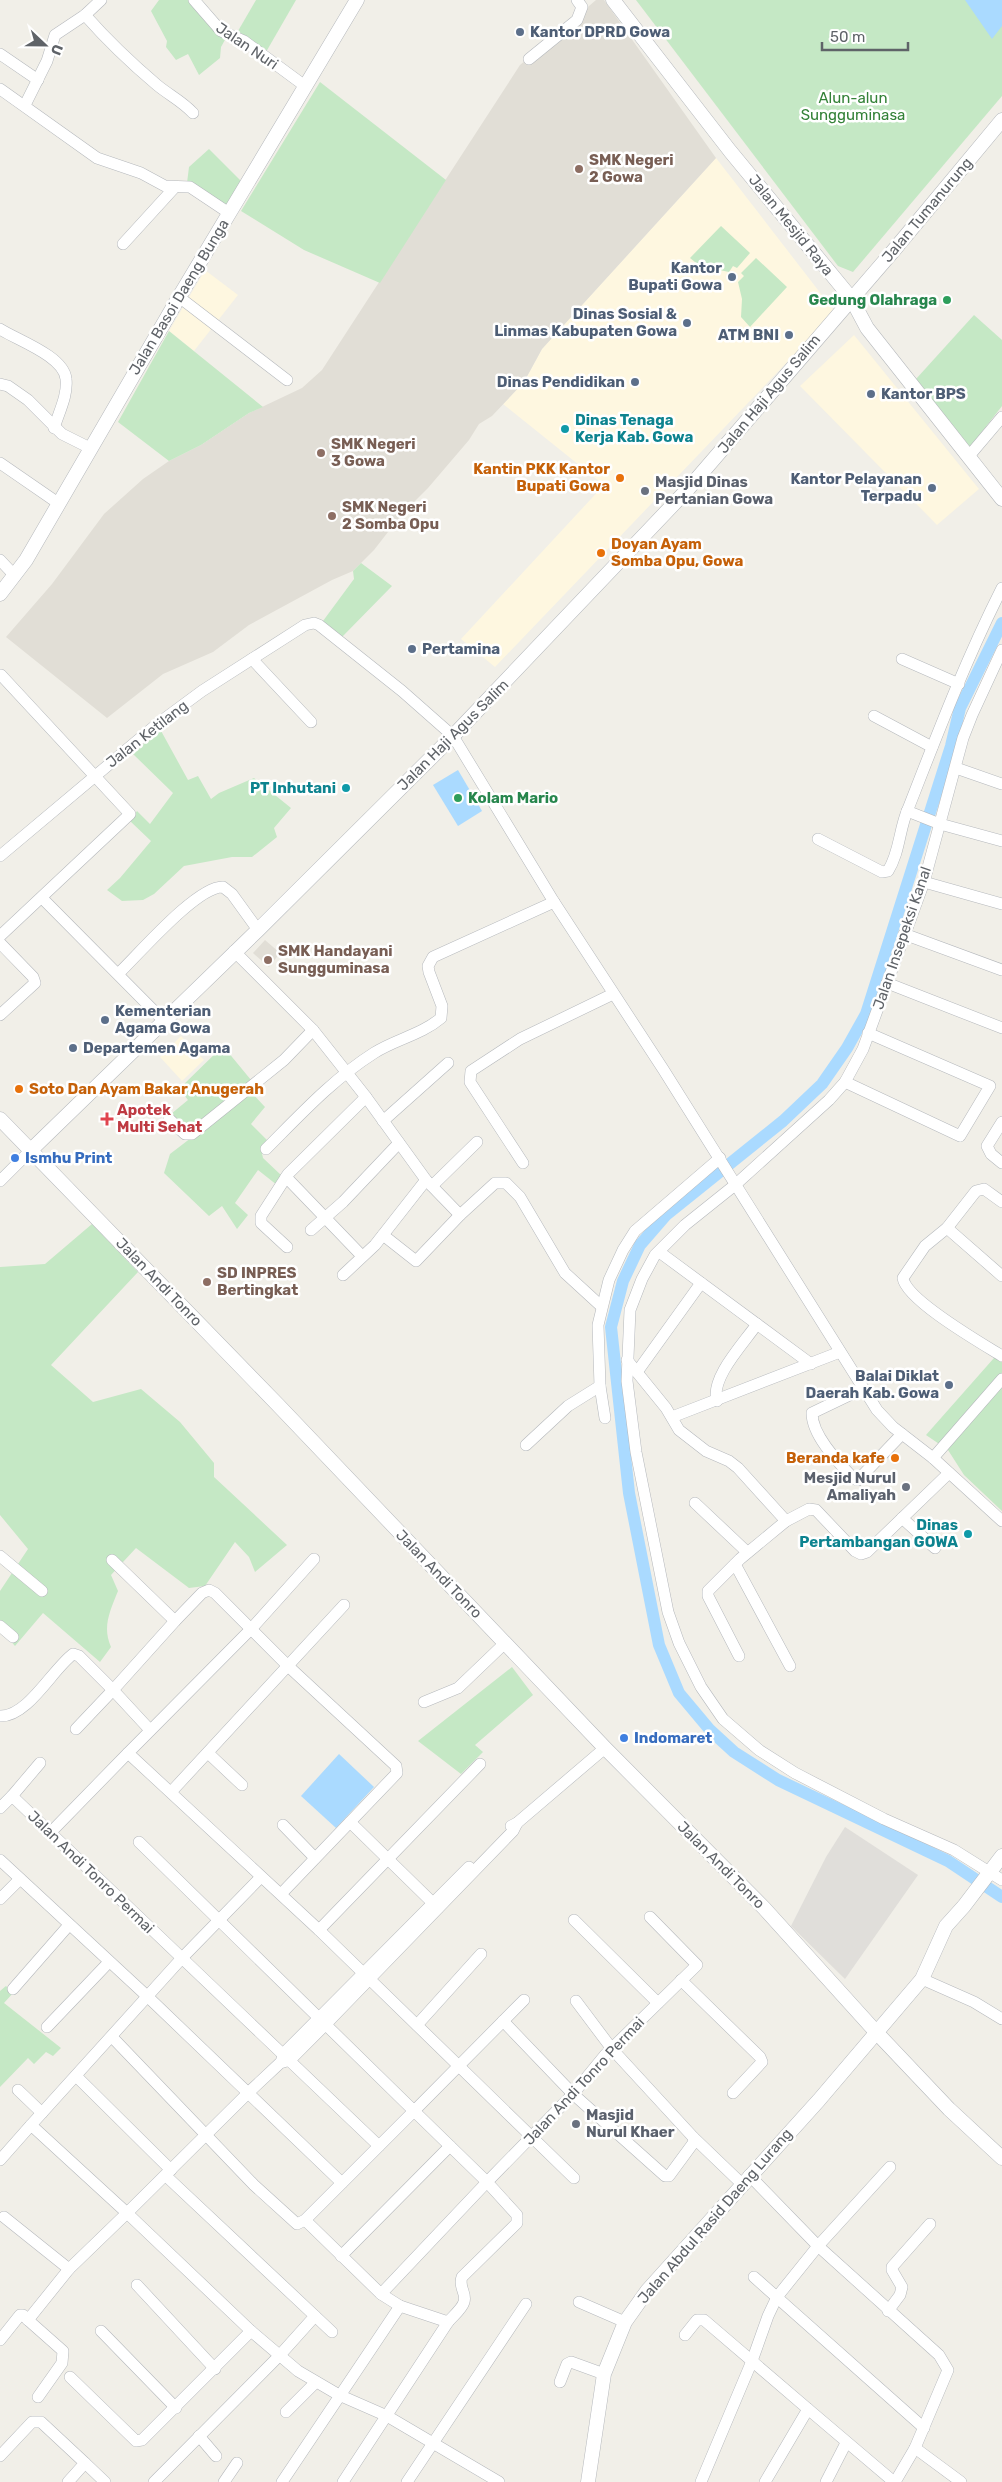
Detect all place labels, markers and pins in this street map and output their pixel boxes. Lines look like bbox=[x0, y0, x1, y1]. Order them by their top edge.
place label: Kantor DPRD Gowa bbox=[530, 23, 670, 41]
marker: Kantor DPRD Gowa bbox=[514, 26, 526, 38]
place label: SMK Negeri 2 Gowa bbox=[589, 151, 674, 186]
marker: SMK Negeri 2 Gowa bbox=[573, 163, 585, 175]
place label: Kantor Bupati Gowa bbox=[628, 259, 722, 294]
marker: Kantor Bupati Gowa bbox=[726, 271, 738, 283]
place label: Gedung Olahraga bbox=[808, 291, 937, 309]
marker: Gedung Olahraga bbox=[941, 294, 953, 306]
place label: Dinas Sosial & Linmas Kabupaten Gowa bbox=[494, 305, 677, 340]
marker: Dinas Sosial & Linmas Kabupaten Gowa bbox=[681, 317, 693, 329]
place label: ATM BNI bbox=[718, 326, 779, 344]
marker: ATM BNI bbox=[783, 329, 795, 341]
place label: Dinas Pendidikan bbox=[497, 373, 625, 391]
marker: Dinas Pendidikan bbox=[629, 376, 641, 388]
place label: Kantor BPS bbox=[881, 385, 966, 403]
marker: Kantor BPS bbox=[865, 388, 877, 400]
place label: Dinas Tenaga Kerja Kab. Gowa bbox=[575, 411, 693, 446]
marker: Dinas Tenaga Kerja Kab. Gowa bbox=[559, 423, 571, 435]
place label: SMK Negeri 3 Gowa bbox=[331, 435, 416, 470]
marker: SMK Negeri 3 Gowa bbox=[315, 447, 327, 459]
place label: Kantin PKK Kantor Bupati Gowa bbox=[473, 460, 610, 495]
place label: Kantor Pelayanan Terpadu bbox=[790, 470, 922, 505]
marker: Kantin PKK Kantor Bupati Gowa bbox=[614, 472, 626, 484]
place label: Masjid Dinas Pertanian Gowa bbox=[655, 473, 773, 508]
marker: Kantor Pelayanan Terpadu bbox=[926, 482, 938, 494]
marker: Masjid Dinas Pertanian Gowa bbox=[639, 485, 651, 497]
place label: SMK Negeri 2 Somba Opu bbox=[342, 498, 439, 533]
marker: SMK Negeri 2 Somba Opu bbox=[326, 510, 338, 522]
place label: Doyan Ayam Somba Opu, Gowa bbox=[611, 535, 744, 570]
marker: Doyan Ayam Somba Opu, Gowa bbox=[595, 547, 607, 559]
place label: Pertamina bbox=[422, 640, 500, 658]
marker: Pertamina bbox=[406, 643, 418, 655]
place label: PT Inhutani bbox=[250, 779, 336, 797]
marker: PT Inhutani bbox=[340, 782, 352, 794]
place label: Kolam Mario bbox=[468, 789, 558, 807]
marker: Kolam Mario bbox=[452, 792, 464, 804]
place label: SMK Handayani Sungguminasa bbox=[278, 942, 393, 977]
marker: SMK Handayani Sungguminasa bbox=[262, 954, 274, 966]
place label: Kementerian Agama Gowa bbox=[115, 1002, 211, 1037]
marker: Kementerian Agama Gowa bbox=[99, 1014, 111, 1026]
place label: Departemen Agama bbox=[83, 1039, 231, 1057]
marker: Departemen Agama bbox=[67, 1042, 79, 1054]
place label: Soto Dan Ayam Bakar Anugerah bbox=[29, 1080, 264, 1098]
marker: Soto Dan Ayam Bakar Anugerah bbox=[13, 1083, 25, 1095]
place label: Apotek Multi Sehat bbox=[117, 1101, 202, 1136]
marker: Apotek Multi Sehat bbox=[101, 1113, 113, 1125]
place label: Ismhu Print bbox=[25, 1149, 112, 1167]
marker: Ismhu Print bbox=[9, 1152, 21, 1164]
place label: SD INPRES Bertingkat bbox=[217, 1264, 298, 1299]
marker: SD INPRES Bertingkat bbox=[201, 1276, 213, 1288]
place label: Balai Diklat Daerah Kab. Gowa bbox=[806, 1367, 939, 1402]
marker: Balai Diklat Daerah Kab. Gowa bbox=[943, 1379, 955, 1391]
place label: Beranda kafe bbox=[786, 1449, 885, 1467]
marker: Beranda kafe bbox=[889, 1452, 901, 1464]
place label: Mesjid Nurul Amaliyah bbox=[804, 1469, 896, 1504]
marker: Mesjid Nurul Amaliyah bbox=[900, 1481, 912, 1493]
place label: Dinas Pertambangan GOWA bbox=[799, 1516, 958, 1551]
marker: Dinas Pertambangan GOWA bbox=[962, 1528, 974, 1540]
place label: Indomaret bbox=[634, 1729, 712, 1747]
marker: Indomaret bbox=[618, 1732, 630, 1744]
place label: Masjid Nurul Khaer bbox=[586, 2106, 675, 2141]
marker: Masjid Nurul Khaer bbox=[570, 2118, 582, 2130]

